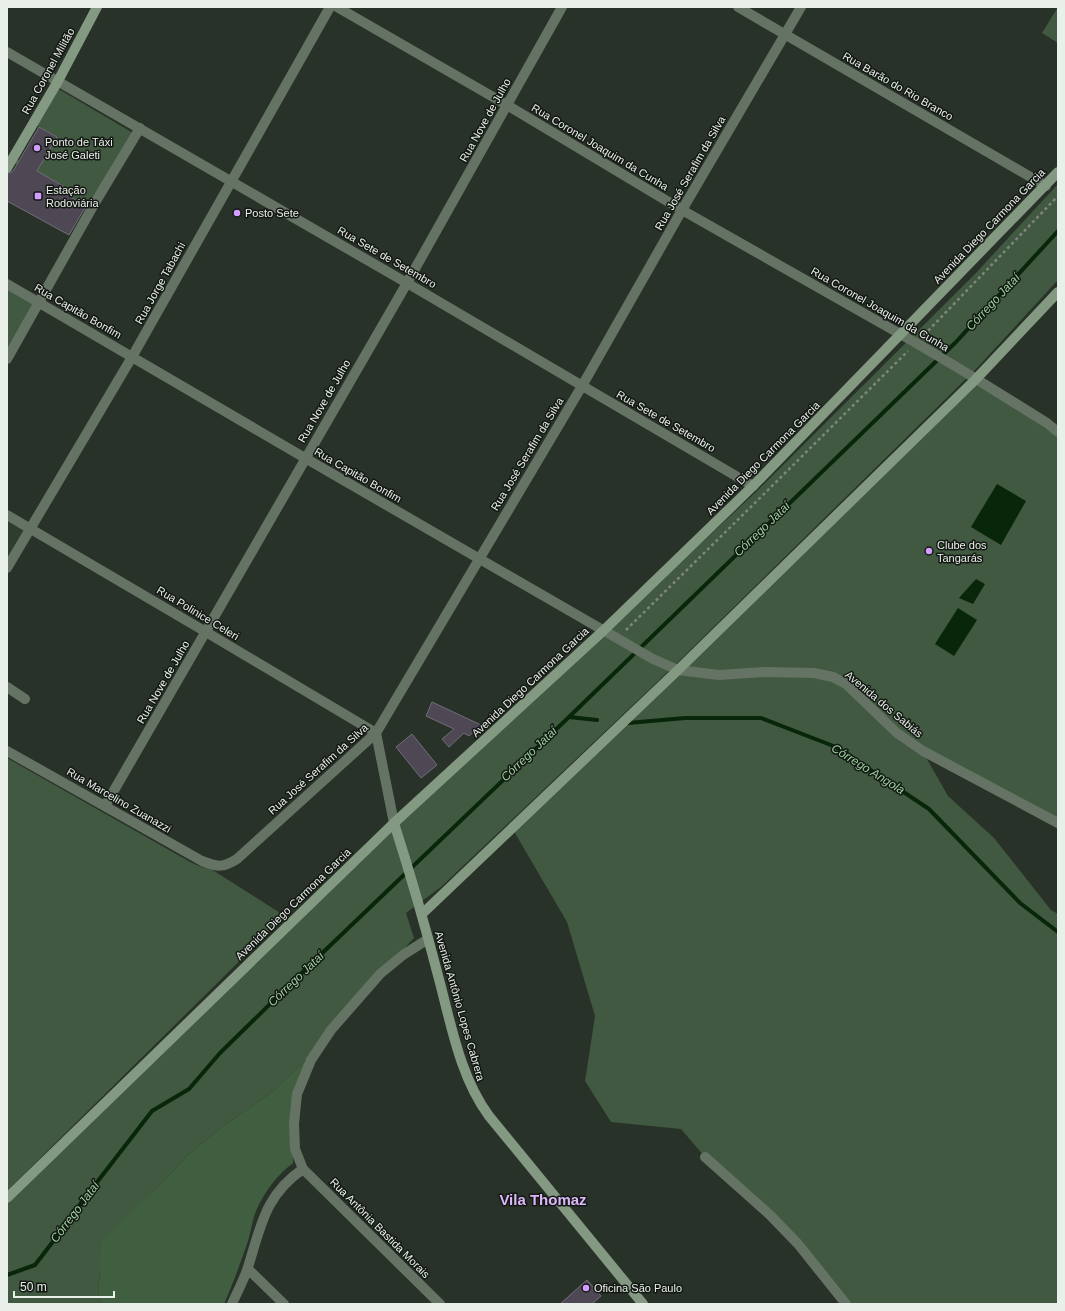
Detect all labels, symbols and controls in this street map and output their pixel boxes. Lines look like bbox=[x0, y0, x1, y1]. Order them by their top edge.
street label: Rua Coronel Militão bbox=[19, 26, 77, 116]
street label: Rua Barão do Rio Branco bbox=[841, 49, 955, 123]
street label: Rua Nove de Julho bbox=[457, 76, 513, 164]
street label: Rua Coronel Joaquim da Cunha bbox=[530, 101, 671, 193]
street label: Rua José Serafim da Silva bbox=[652, 113, 728, 232]
place label: Ponto de Táxi José Galeti bbox=[45, 136, 113, 161]
marker: Ponto de Táxi José Galeti bbox=[32, 143, 42, 153]
street label: Avenida Diego Carmona Garcia bbox=[931, 165, 1048, 286]
place label: Estação Rodoviária bbox=[46, 184, 99, 209]
marker: Estação Rodoviária bbox=[33, 191, 43, 201]
place label: Posto Sete bbox=[245, 207, 299, 219]
marker: Posto Sete bbox=[232, 208, 242, 218]
street label: Rua Sete de Setembro bbox=[336, 224, 438, 290]
street label: Rua Jorge Tabachi bbox=[133, 240, 187, 326]
street label: Rua Coronel Joaquim da Cunha bbox=[809, 265, 952, 354]
water label: Córrego Jataí bbox=[963, 269, 1024, 333]
street label: Rua Capitão Bonfim bbox=[32, 281, 124, 341]
street label: Rua Nove de Julho bbox=[295, 357, 353, 445]
street label: Rua Sete de Setembro bbox=[615, 388, 717, 454]
street label: Rua José Serafim da Silva bbox=[488, 395, 566, 513]
street label: Avenida Diego Carmona Garcia bbox=[704, 398, 823, 517]
street label: Rua Capitão Bonfim bbox=[312, 445, 404, 505]
water label: Córrego Jataí bbox=[731, 498, 794, 559]
place label: Clube dos Tangarás bbox=[937, 539, 987, 564]
marker: Clube dos Tangarás bbox=[924, 546, 934, 556]
street label: Rua Polinice Celeri bbox=[155, 584, 241, 642]
street label: Avenida Diego Carmona Garcia bbox=[469, 624, 591, 739]
street label: Rua Nove de Julho bbox=[134, 638, 192, 726]
street label: Avenida dos Sabiás bbox=[843, 668, 925, 740]
street label: Rua José Serafim da Silva bbox=[266, 721, 371, 817]
water label: Córrego Jataí bbox=[498, 723, 561, 784]
water label: Córrego Angola bbox=[829, 741, 907, 797]
street label: Rua Marcelino Zuanazzi bbox=[65, 765, 173, 835]
street label: Avenida Diego Carmona Garcia bbox=[233, 845, 354, 962]
street label: Avenida Antônio Lopes Cabrera bbox=[433, 930, 487, 1083]
water label: Córrego Jataí bbox=[265, 948, 328, 1009]
street label: Rua Antônia Bastida Morais bbox=[328, 1176, 433, 1281]
water label: Córrego Jataí bbox=[48, 1177, 103, 1245]
district label: Vila Thomaz bbox=[499, 1191, 587, 1208]
scale bar bbox=[14, 1273, 114, 1299]
text: 50 m bbox=[20, 1280, 47, 1294]
place label: Oficina São Paulo bbox=[594, 1282, 682, 1294]
marker: Oficina São Paulo bbox=[581, 1283, 591, 1293]

